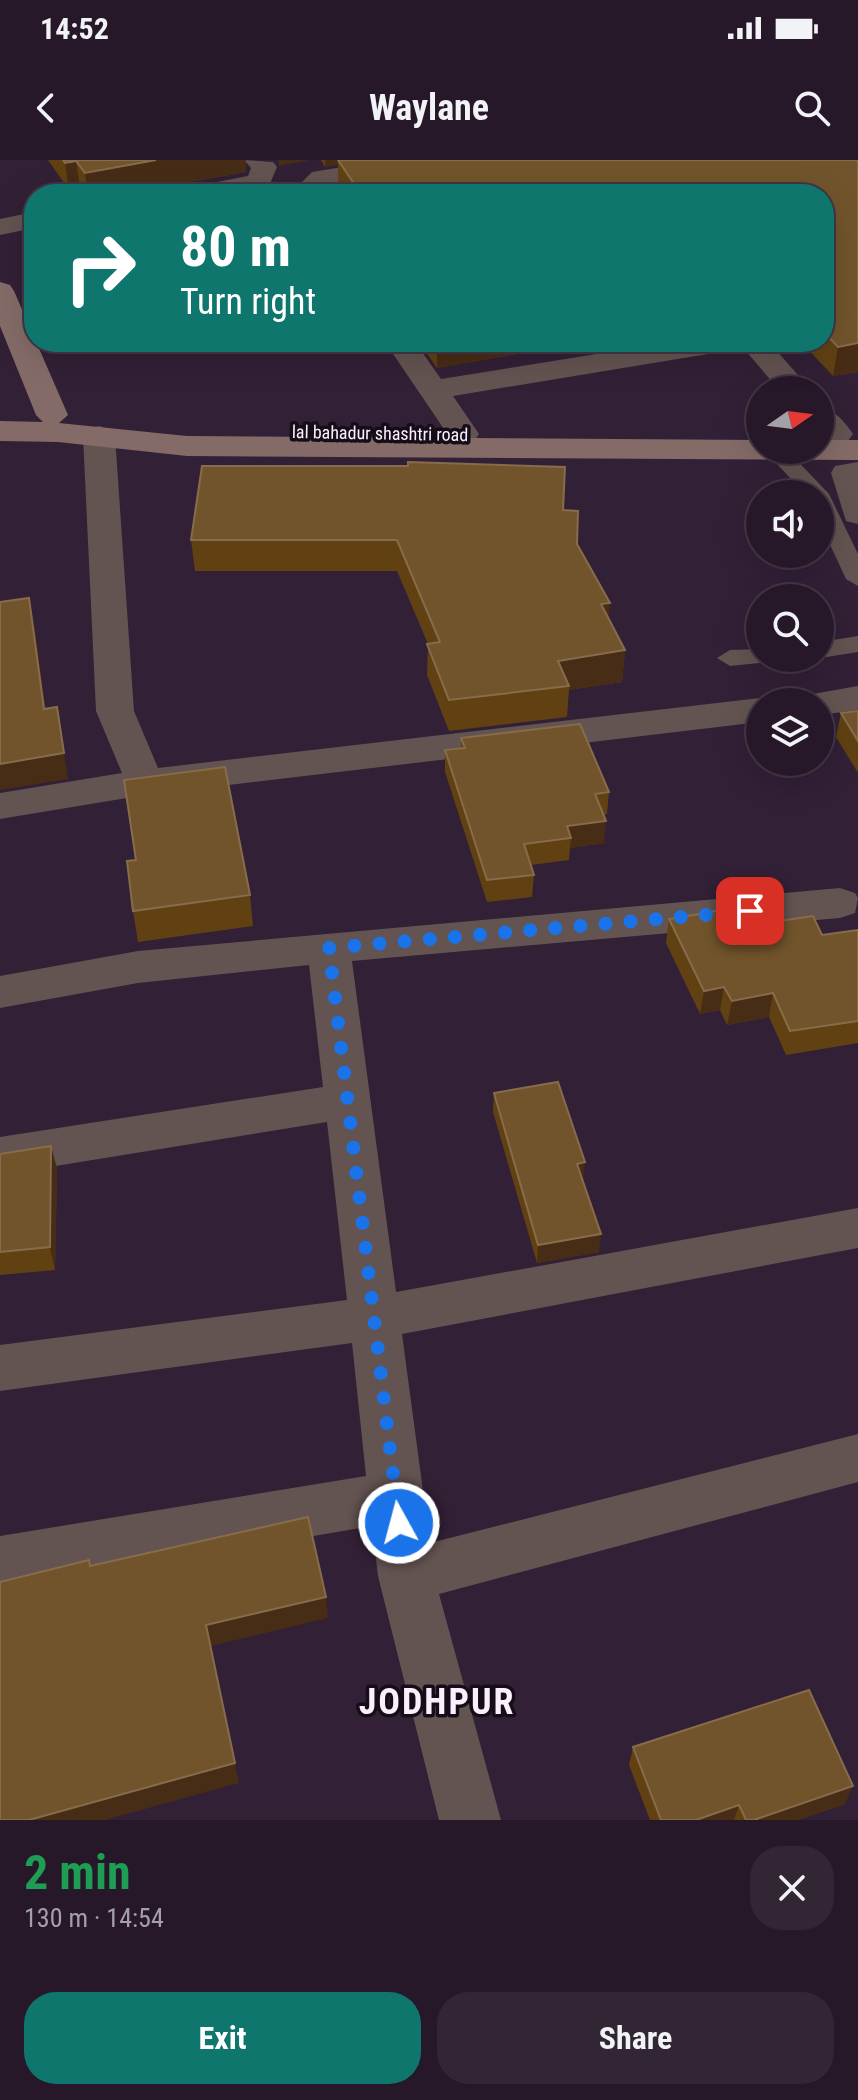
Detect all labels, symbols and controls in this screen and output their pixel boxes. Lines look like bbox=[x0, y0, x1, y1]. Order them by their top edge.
text: 14:52 bbox=[40, 11, 109, 46]
icon: back bbox=[24, 86, 68, 130]
icon: search bbox=[790, 86, 834, 130]
text: Waylane bbox=[369, 87, 489, 129]
text: 80 m bbox=[180, 214, 291, 280]
icon: right bbox=[48, 216, 152, 320]
text: Turn right bbox=[180, 281, 316, 323]
north arrow bbox=[746, 376, 834, 464]
map controls bbox=[746, 376, 834, 776]
street label: lal bahadur shashtri road bbox=[292, 421, 468, 445]
button: sound bbox=[746, 480, 834, 568]
button: search bbox=[746, 584, 834, 672]
button: layers bbox=[746, 688, 834, 776]
pin bbox=[716, 877, 784, 945]
icon: arrive bbox=[728, 889, 772, 933]
position arrow bbox=[357, 1481, 441, 1565]
district label: JODHPUR bbox=[359, 1681, 515, 1723]
text: 2 min bbox=[24, 1844, 131, 1901]
button: close bbox=[750, 1846, 834, 1930]
text: 130 m · 14:54 bbox=[24, 1903, 164, 1933]
button: Exit bbox=[24, 1992, 421, 2084]
button: Share bbox=[437, 1992, 834, 2084]

